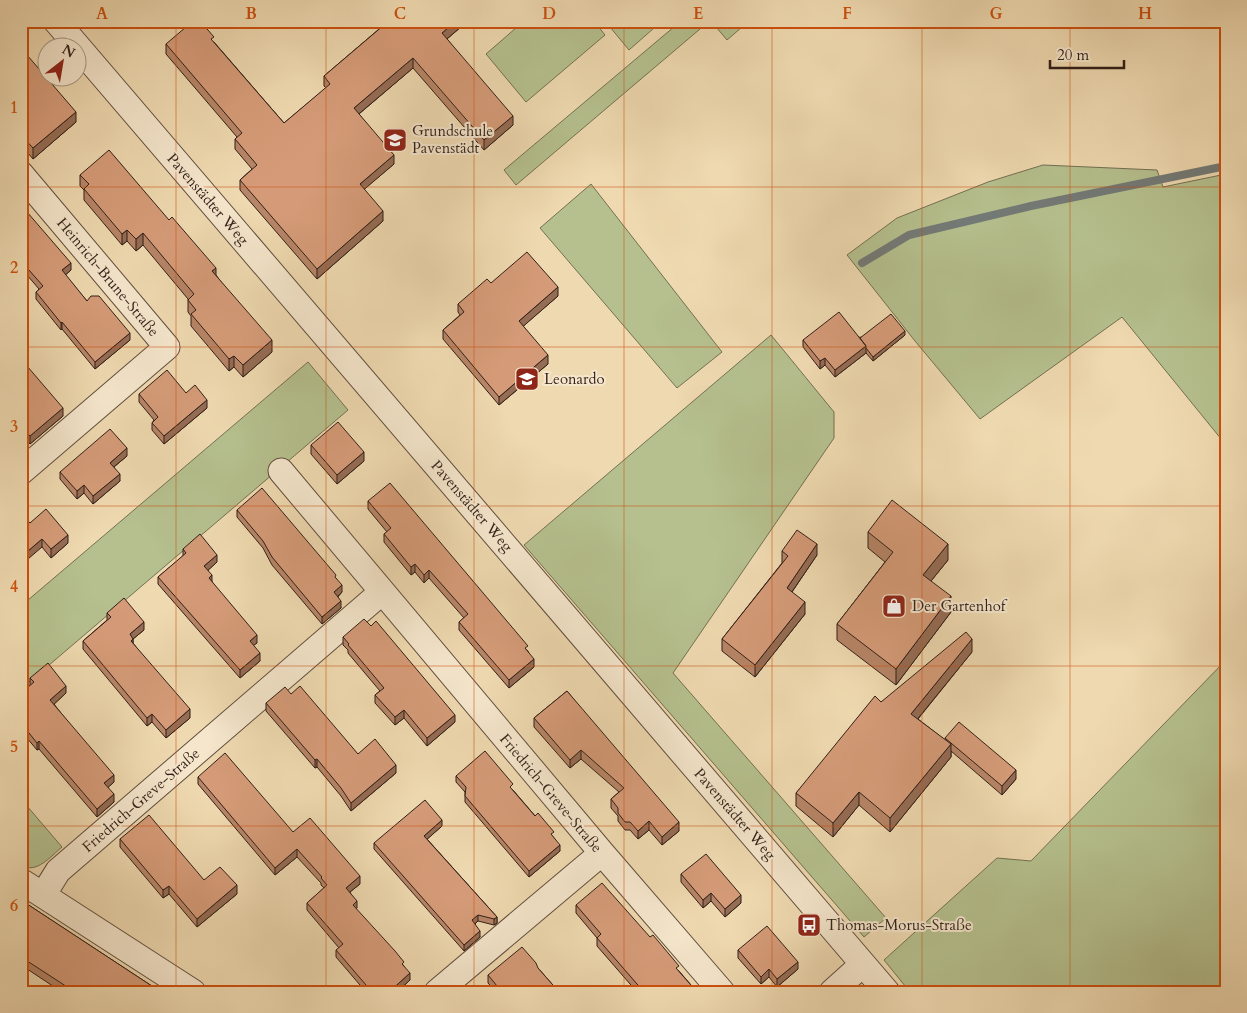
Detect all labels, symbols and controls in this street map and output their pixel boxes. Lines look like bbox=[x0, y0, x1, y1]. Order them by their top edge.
text: A bbox=[96, 3, 108, 25]
text: B bbox=[245, 3, 257, 25]
text: C bbox=[394, 3, 406, 25]
text: D bbox=[542, 3, 556, 25]
text: E bbox=[693, 3, 703, 25]
text: F bbox=[842, 3, 852, 25]
text: G bbox=[989, 3, 1003, 25]
text: H bbox=[1138, 3, 1152, 25]
north arrow bbox=[38, 38, 88, 88]
scale bar bbox=[1050, 38, 1123, 70]
text: N bbox=[58, 40, 79, 63]
text: 20 m bbox=[1057, 45, 1089, 65]
text: 1 bbox=[10, 97, 18, 119]
place label: Grundschule Pavenstädt bbox=[412, 121, 493, 158]
school or university icon: Grundschule Pavenstädt bbox=[382, 127, 408, 153]
street label: Pavenstädter Weg bbox=[163, 149, 254, 250]
street label: Heinrich-Brune-Straße bbox=[52, 213, 164, 341]
text: 2 bbox=[10, 257, 18, 279]
school or university icon: Leonardo bbox=[514, 366, 540, 392]
place label: Leonardo bbox=[544, 369, 605, 389]
text: 3 bbox=[10, 416, 18, 438]
street label: Pavenstädter Weg bbox=[427, 456, 518, 557]
text: 4 bbox=[10, 576, 18, 598]
shop icon: Der Gartenhof bbox=[881, 593, 907, 619]
place label: Der Gartenhof bbox=[912, 596, 1008, 616]
street label: Friedrich-Greve-Straße bbox=[495, 729, 607, 857]
text: 5 bbox=[10, 736, 18, 758]
street label: Friedrich-Greve-Straße bbox=[78, 743, 204, 857]
street label: Pavenstädter Weg bbox=[690, 764, 781, 865]
text: 6 bbox=[10, 895, 18, 917]
bus stop icon: Thomas-Morus-Straße bbox=[796, 912, 822, 938]
place label: Thomas-Morus-Straße bbox=[826, 915, 972, 935]

